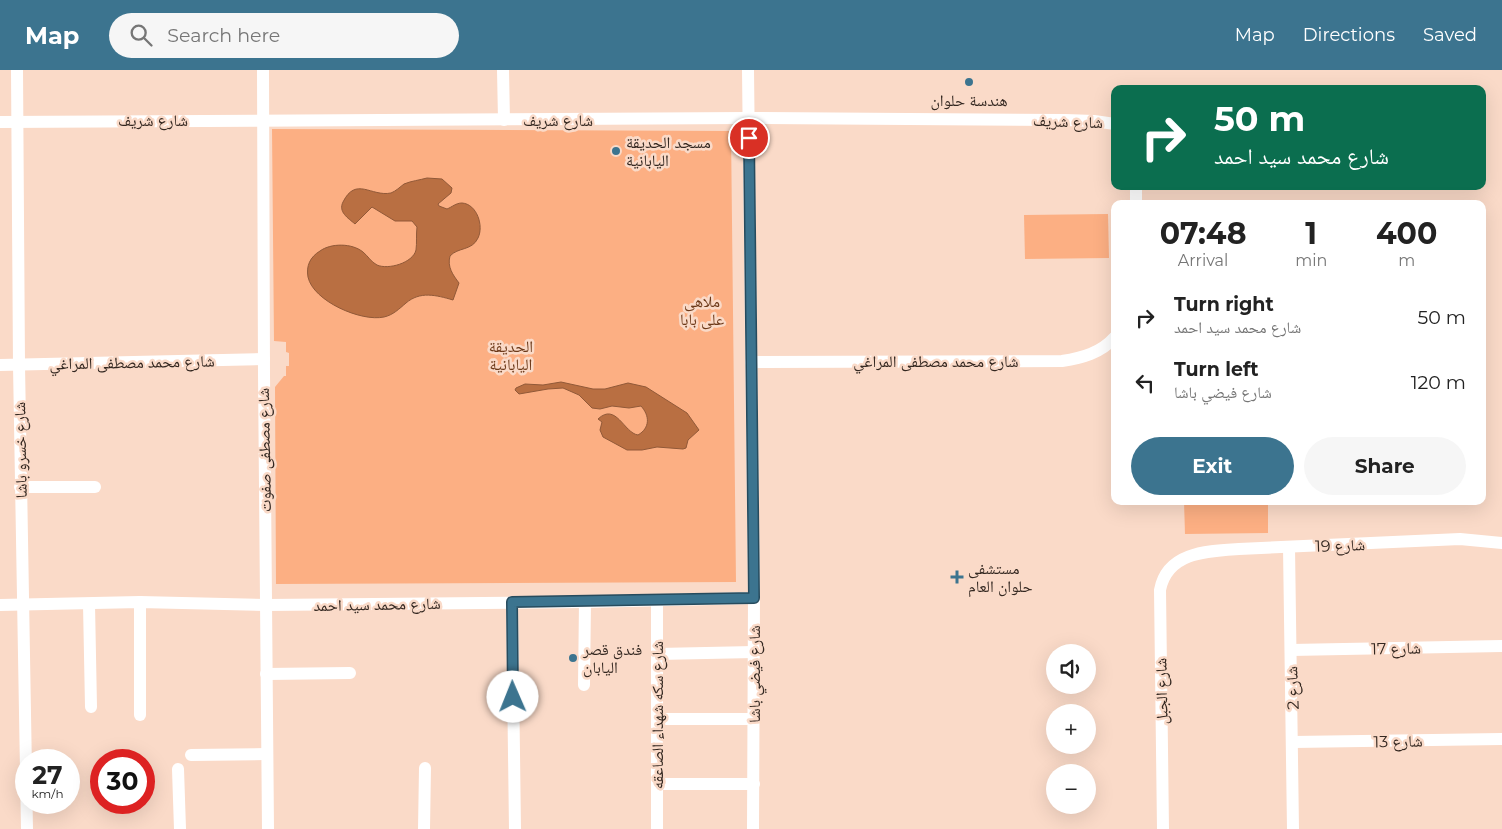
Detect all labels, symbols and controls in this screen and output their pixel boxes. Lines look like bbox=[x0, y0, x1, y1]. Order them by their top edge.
search box bbox=[109, 13, 459, 58]
text: Map bbox=[25, 21, 79, 50]
icon: search bbox=[127, 21, 155, 49]
text: Search here bbox=[167, 24, 280, 47]
text: Map bbox=[1235, 24, 1275, 46]
text: Directions bbox=[1303, 24, 1395, 46]
text: Saved bbox=[1423, 24, 1477, 46]
marker: هندسة حلوان bbox=[963, 76, 975, 88]
place label: هندسة حلوان bbox=[930, 91, 1008, 111]
text: 50 m bbox=[1214, 97, 1305, 140]
icon: right bbox=[1131, 105, 1196, 170]
street label: شارع شريف bbox=[118, 111, 188, 131]
street label: شارع شريف bbox=[523, 111, 593, 131]
street label: شارع شريف bbox=[1033, 111, 1103, 133]
pin bbox=[728, 117, 770, 159]
icon: arrive bbox=[735, 124, 763, 152]
place label: مسجد الحديقة اليابانية bbox=[626, 133, 711, 170]
text: شارع محمد سيد احمد bbox=[1214, 143, 1389, 170]
marker: مسجد الحديقة اليابانية bbox=[610, 145, 622, 157]
text: 07:48 bbox=[1160, 215, 1247, 252]
text: 1 bbox=[1305, 215, 1317, 252]
text: 400 bbox=[1376, 215, 1437, 252]
text: Arrival bbox=[1178, 251, 1228, 270]
text: min bbox=[1295, 251, 1327, 270]
text: m bbox=[1398, 251, 1415, 270]
park label: ملاهى على بابا bbox=[680, 292, 724, 330]
text: Turn right bbox=[1174, 293, 1274, 316]
icon: right bbox=[1131, 304, 1159, 332]
text: 50 m bbox=[1418, 306, 1466, 329]
text: شارع محمد سيد احمد bbox=[1174, 318, 1301, 337]
park label: الحديقة اليابانية bbox=[489, 337, 533, 374]
street label: شارع محمد مصطفى المراغي bbox=[49, 352, 215, 377]
street label: شارع محمد مصطفى المراغي bbox=[853, 352, 1019, 374]
text: Turn left bbox=[1174, 358, 1259, 381]
icon: left bbox=[1131, 369, 1159, 397]
text: 120 m bbox=[1411, 371, 1466, 394]
text: شارع فيضي باشا bbox=[1174, 383, 1272, 402]
street label: شارع مصطفى صفوت bbox=[254, 388, 276, 512]
street label: شارع خسرو باشا bbox=[10, 402, 32, 498]
button: Exit bbox=[1131, 437, 1294, 495]
button: Share bbox=[1304, 437, 1466, 495]
street label: شارع 19 bbox=[1315, 535, 1365, 557]
place label: مستشفى حلوان العام bbox=[968, 559, 1033, 597]
marker: مستشفى حلوان العام bbox=[950, 570, 964, 584]
street label: شارع محمد سيد احمد bbox=[313, 594, 441, 616]
street label: شارع فيضي باشا bbox=[745, 625, 767, 723]
street label: شارع 17 bbox=[1371, 639, 1421, 659]
place label: فندق قصر اليابان bbox=[582, 640, 642, 678]
street label: شارع سكه شهداء الصاعقه bbox=[648, 641, 668, 789]
map controls bbox=[1046, 644, 1096, 814]
button: sound bbox=[1046, 644, 1096, 694]
marker: فندق قصر اليابان bbox=[567, 652, 579, 664]
street label: شارع الجبل bbox=[1151, 658, 1173, 724]
street label: شارع 2 bbox=[1282, 666, 1304, 710]
position arrow bbox=[486, 670, 538, 722]
button: + bbox=[1046, 704, 1096, 754]
street label: شارع 13 bbox=[1373, 732, 1423, 752]
speed limit sign: 30 bbox=[90, 749, 155, 814]
text: 27 bbox=[32, 760, 63, 790]
button: − bbox=[1046, 764, 1096, 814]
text: km/h bbox=[31, 786, 64, 801]

